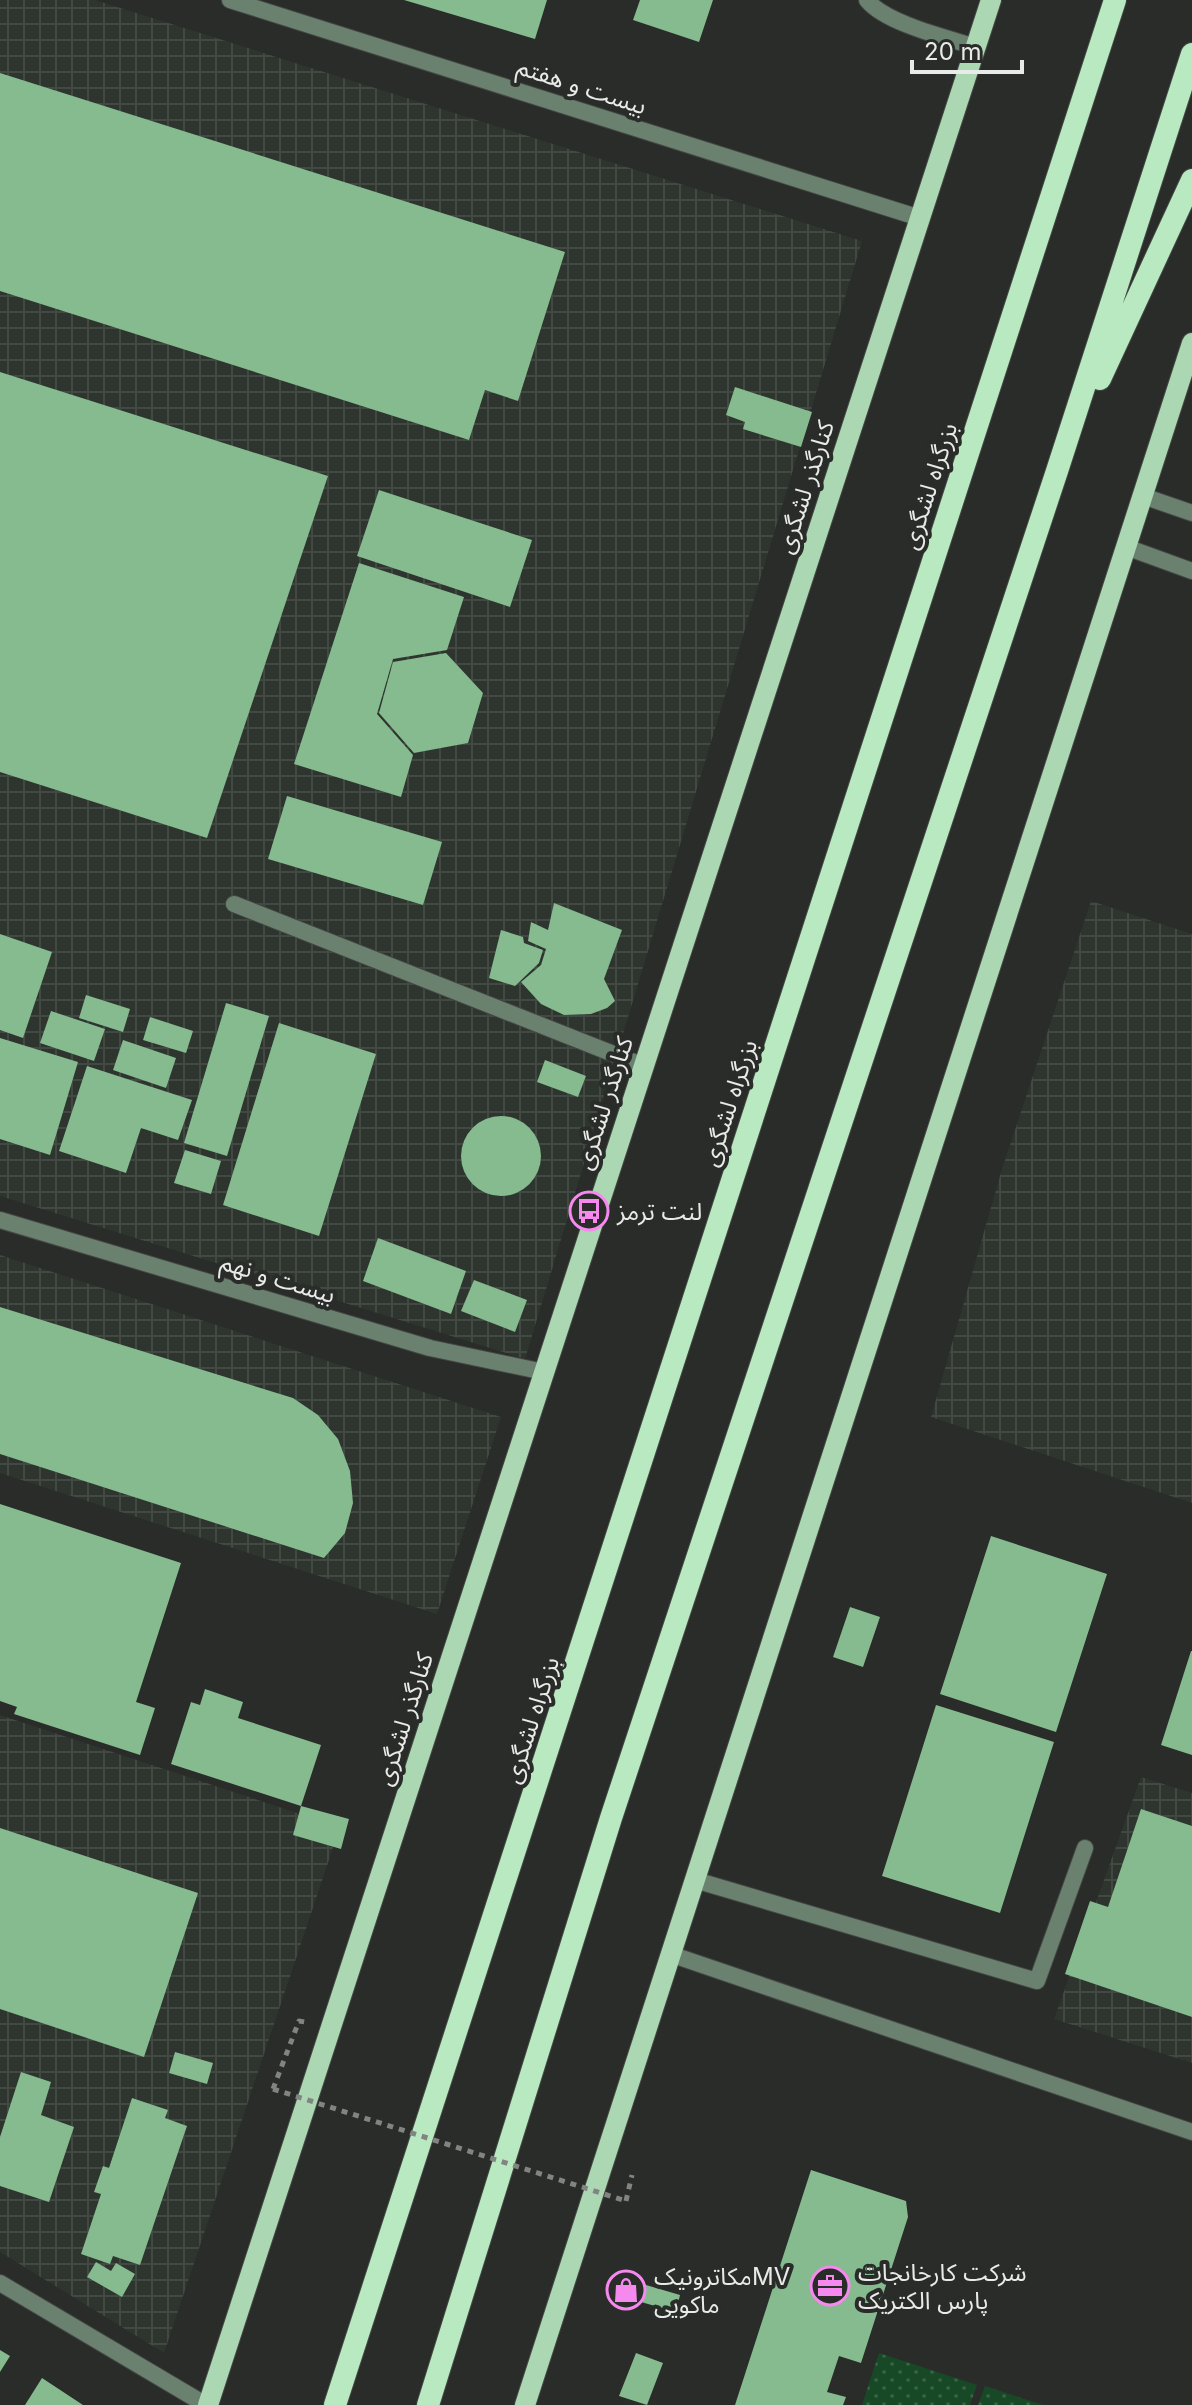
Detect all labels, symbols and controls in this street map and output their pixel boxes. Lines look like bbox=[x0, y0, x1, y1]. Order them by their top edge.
scale bar bbox=[912, 24, 1022, 74]
text: 20 m bbox=[924, 37, 982, 66]
street label: بیست و هفتم bbox=[513, 51, 650, 123]
street label: کنارگذر لشگری bbox=[770, 416, 840, 557]
street label: بزرگراه لشگری bbox=[895, 419, 963, 553]
street label: کنارگذر لشگری bbox=[569, 1032, 639, 1173]
street label: بزرگراه لشگری bbox=[695, 1036, 763, 1170]
bus stop icon: لنت ترمز bbox=[568, 1190, 610, 1232]
place label: لنت ترمز bbox=[616, 1197, 702, 1226]
street label: بیست و نهم bbox=[216, 1247, 339, 1312]
street label: کنارگذر لشگری bbox=[369, 1648, 439, 1789]
street label: بزرگراه لشگری bbox=[497, 1653, 565, 1787]
place label: شرکت کارخانجات پارس الکتریک bbox=[858, 2258, 1027, 2316]
place label: مکاترونیکMV ماکویی bbox=[654, 2262, 790, 2319]
office icon: شرکت کارخانجات پارس الکتریک bbox=[809, 2265, 851, 2307]
shop icon: مکاترونیکMV ماکویی bbox=[605, 2269, 647, 2311]

